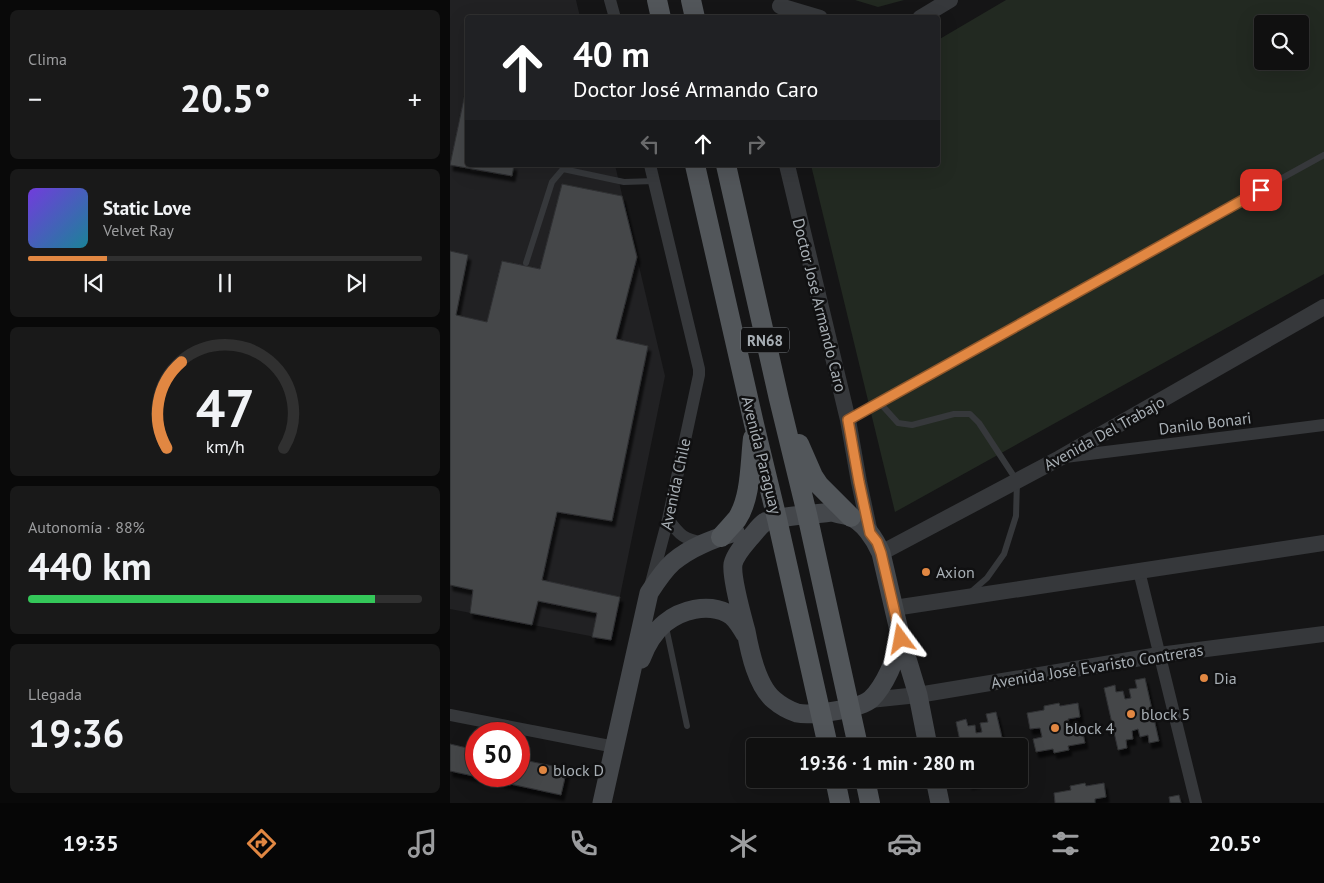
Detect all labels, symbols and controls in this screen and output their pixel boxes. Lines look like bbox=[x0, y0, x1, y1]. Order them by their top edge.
map controls bbox=[1254, 15, 1309, 70]
button: search bbox=[1254, 15, 1309, 70]
text: 40 m bbox=[573, 31, 650, 77]
icon: ahead bbox=[490, 35, 555, 100]
text: Clima bbox=[28, 49, 67, 69]
text: 20.5° bbox=[180, 73, 270, 122]
text: Doctor José Armando Caro bbox=[573, 75, 818, 103]
text: − bbox=[28, 80, 42, 117]
text: + bbox=[408, 80, 422, 117]
icon: left bbox=[636, 130, 664, 158]
icon: ahead bbox=[689, 130, 717, 158]
icon: right bbox=[742, 130, 770, 158]
pin bbox=[1240, 169, 1282, 211]
icon: arrive bbox=[1247, 176, 1275, 204]
text: Static Love bbox=[103, 196, 191, 220]
street label: Doctor José Armando Caro bbox=[789, 216, 851, 394]
text: Velvet Ray bbox=[103, 220, 174, 240]
icon: previous bbox=[80, 269, 108, 297]
icon: pause bbox=[211, 269, 239, 297]
icon: next bbox=[342, 269, 370, 297]
road number: RN68 bbox=[741, 328, 789, 352]
text: 47 bbox=[196, 374, 254, 441]
street label: Avenida Del Trabajo bbox=[1040, 391, 1168, 475]
street label: Avenida Paraguay bbox=[738, 394, 786, 516]
street label: Danilo Bonari bbox=[1157, 407, 1253, 439]
text: km/h bbox=[205, 435, 245, 458]
street label: Avenida Chile bbox=[656, 436, 694, 532]
text: Autonomía · 88% bbox=[28, 517, 145, 537]
text: 440 km bbox=[28, 541, 152, 590]
place label: Axion bbox=[936, 562, 975, 582]
marker: Axion bbox=[920, 566, 932, 578]
position arrow bbox=[874, 612, 926, 664]
street label: Avenida José Evaristo Contreras bbox=[990, 639, 1205, 693]
place label: Dia bbox=[1214, 668, 1237, 688]
marker: Dia bbox=[1198, 672, 1210, 684]
text: Llegada bbox=[28, 684, 82, 704]
place label: block 5 bbox=[1141, 704, 1190, 724]
text: 19:36 bbox=[28, 708, 124, 757]
marker: block 5 bbox=[1125, 708, 1137, 720]
place label: block 4 bbox=[1065, 718, 1115, 738]
speed limit sign: 50 bbox=[465, 722, 530, 787]
marker: block 4 bbox=[1049, 722, 1061, 734]
text: 19:36 · 1 min · 280 m bbox=[799, 751, 975, 775]
place label: block D bbox=[553, 760, 604, 780]
marker: block D bbox=[537, 764, 549, 776]
icon: directions bbox=[244, 826, 279, 861]
icon: music bbox=[405, 826, 440, 861]
icon: phone bbox=[566, 826, 601, 861]
icon: climate bbox=[726, 826, 761, 861]
icon: car bbox=[887, 826, 922, 861]
icon: filters bbox=[1048, 826, 1083, 861]
text: 19:35 bbox=[63, 829, 119, 857]
text: 20.5° bbox=[1209, 829, 1261, 857]

